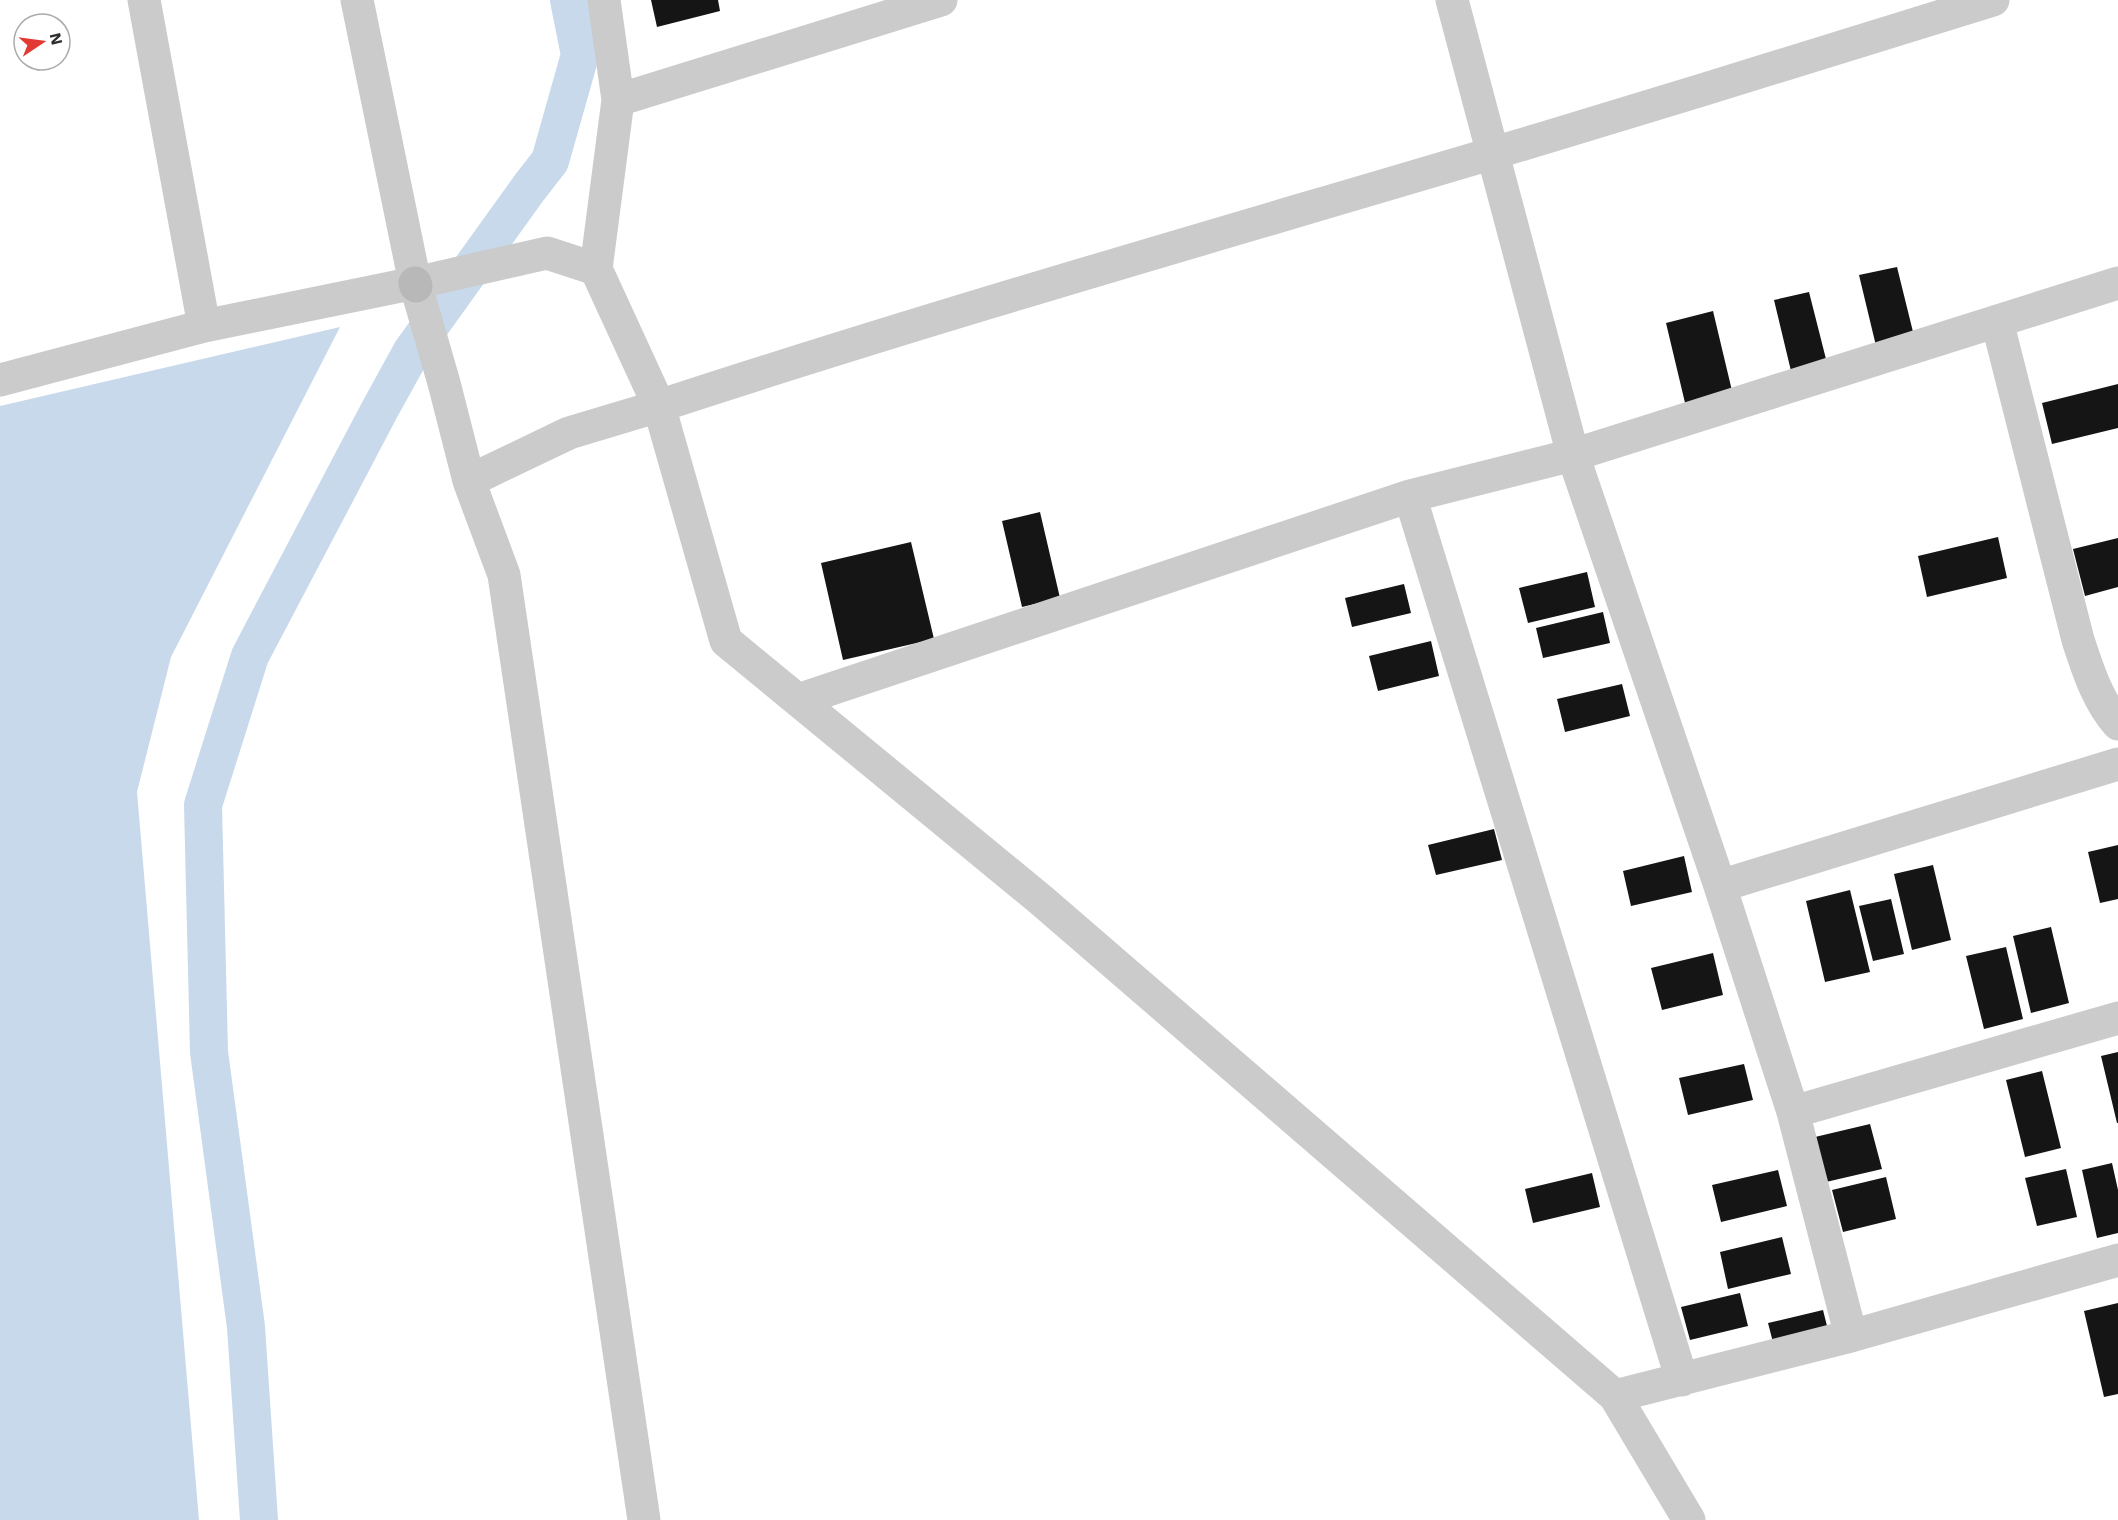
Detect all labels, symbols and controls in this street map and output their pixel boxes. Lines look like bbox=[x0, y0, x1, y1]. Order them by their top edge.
north arrow bbox=[12, 12, 72, 72]
text: N bbox=[46, 31, 67, 47]

